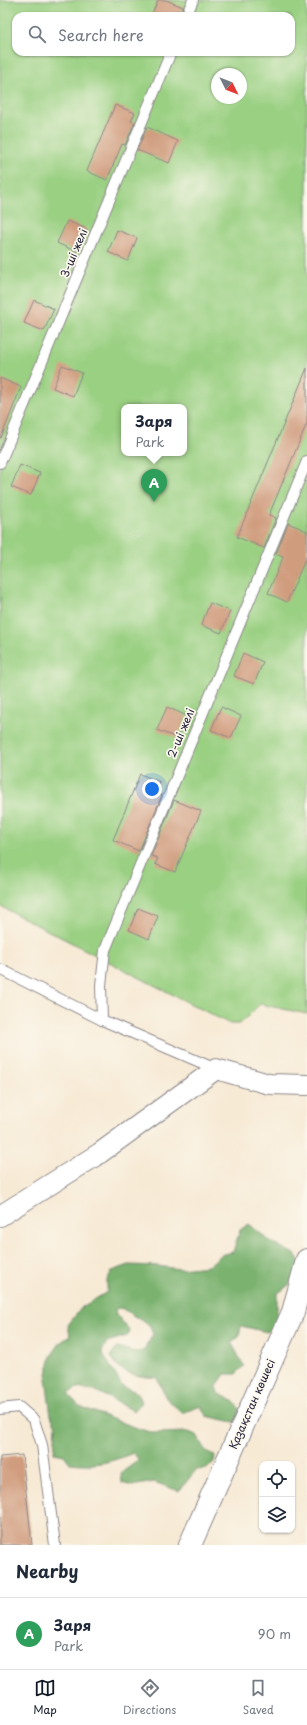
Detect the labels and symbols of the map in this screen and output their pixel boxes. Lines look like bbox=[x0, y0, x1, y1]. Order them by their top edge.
north arrow bbox=[211, 68, 247, 104]
street label: 3-ші желі bbox=[56, 226, 91, 280]
pin: A bbox=[141, 469, 167, 502]
street label: 2-ші желі bbox=[163, 706, 199, 760]
your location bbox=[142, 779, 162, 799]
street label: Қазақстан көшесі bbox=[224, 1356, 279, 1452]

